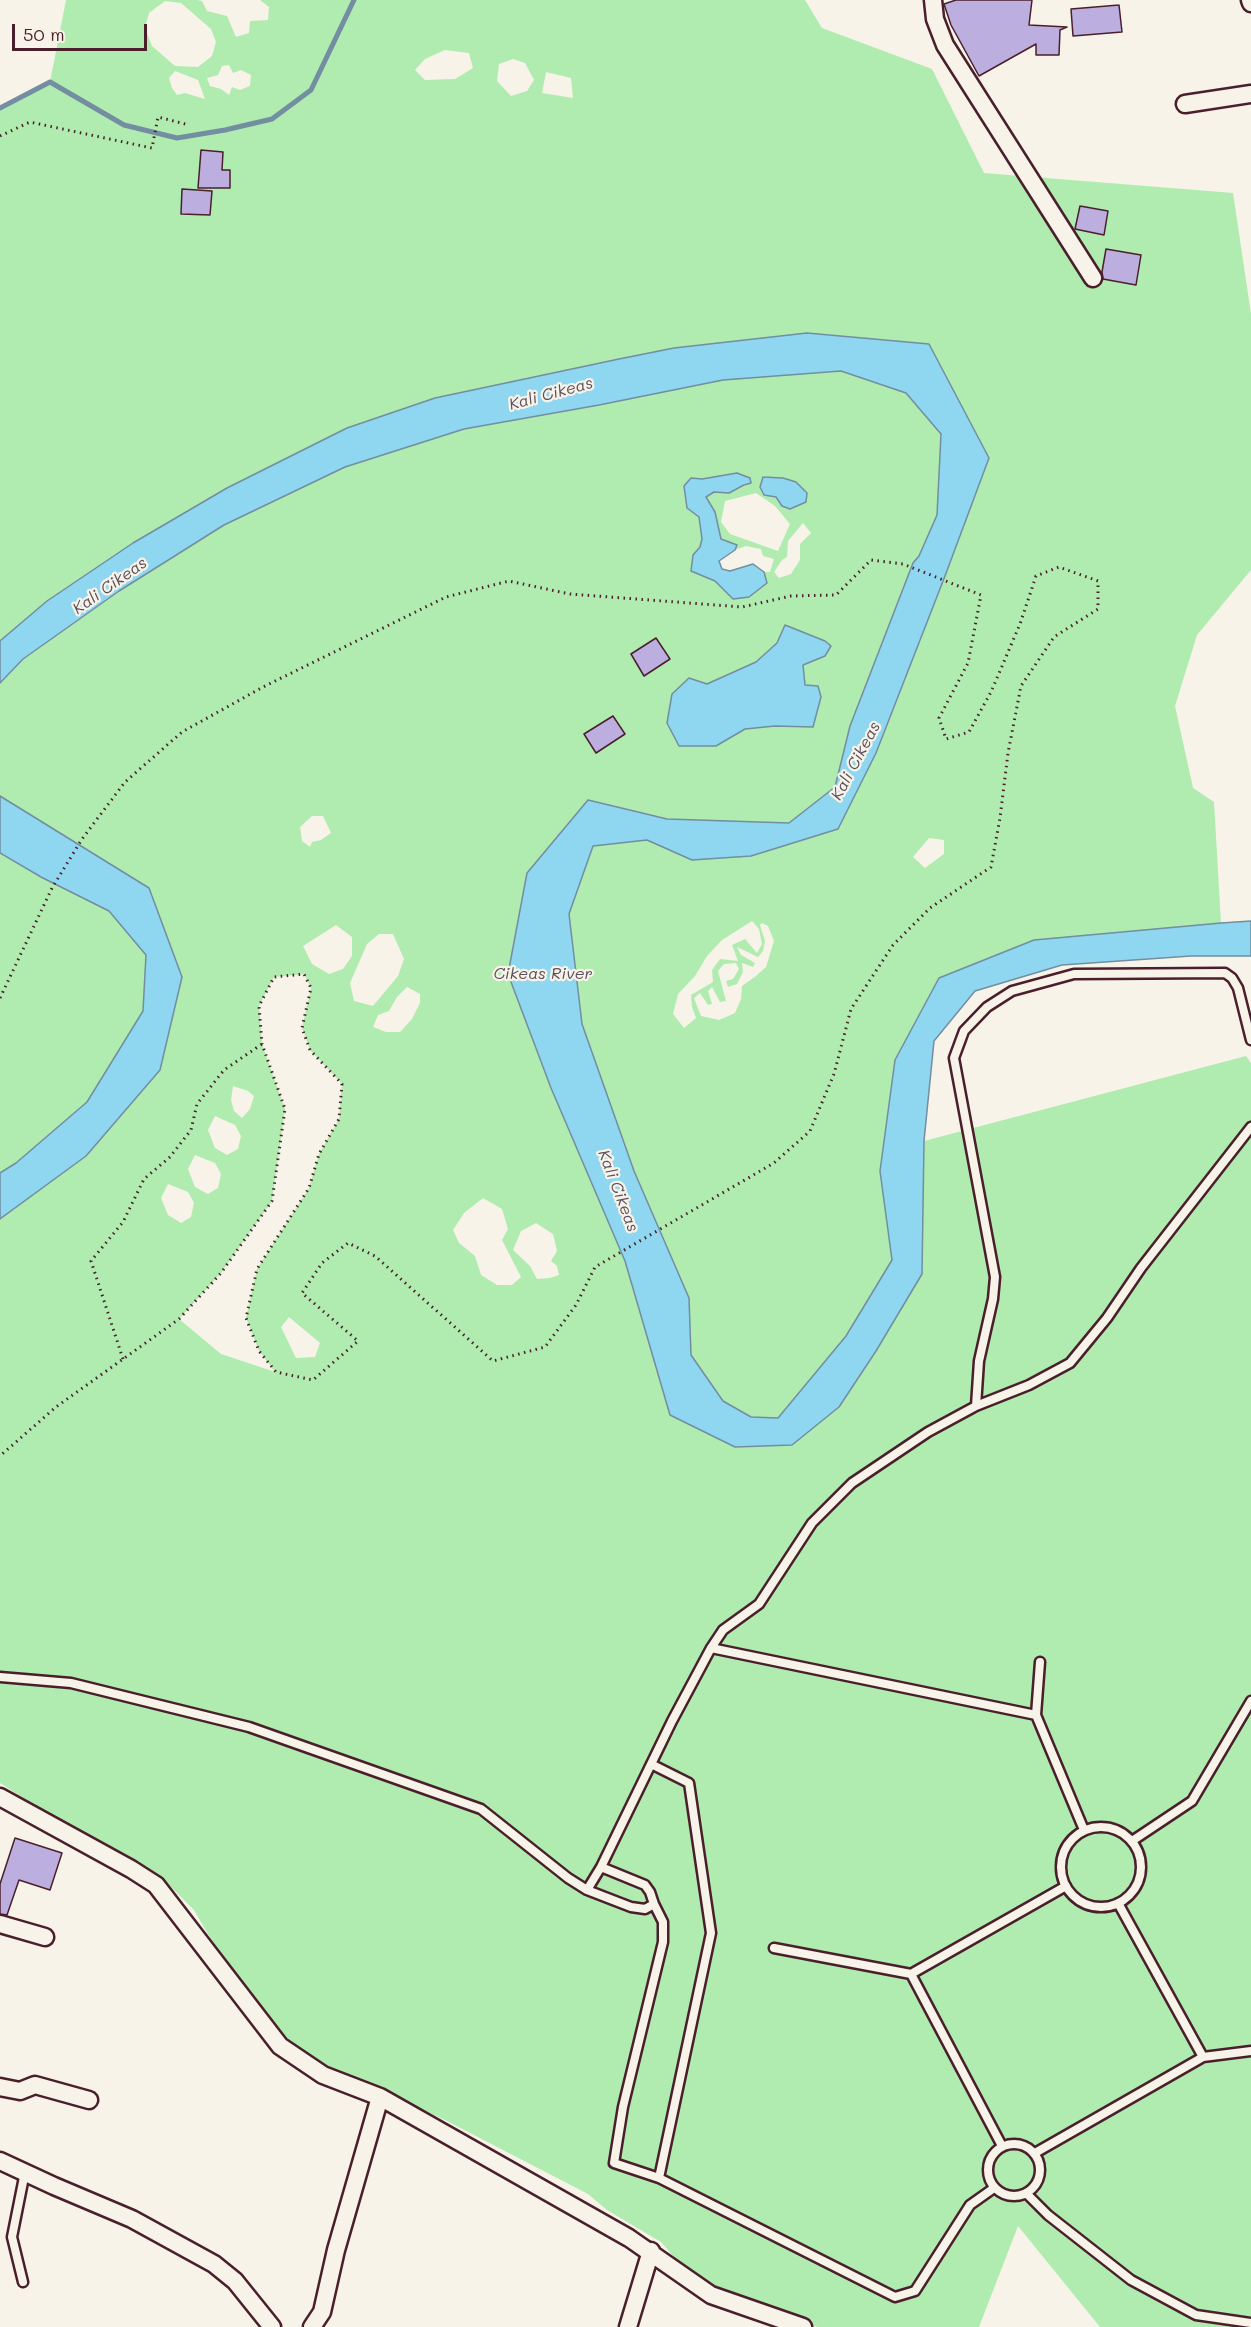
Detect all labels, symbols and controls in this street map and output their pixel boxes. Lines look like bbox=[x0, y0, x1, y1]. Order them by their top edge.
scale bar bbox=[15, 12, 150, 50]
text: 50 m bbox=[23, 22, 65, 46]
water label: Kali Cikeas bbox=[507, 374, 595, 414]
water label: Kali Cikeas bbox=[69, 553, 151, 619]
water label: Kali Cikeas bbox=[827, 718, 885, 804]
water label: Cikeas River bbox=[493, 964, 593, 984]
water label: Kali Cikeas bbox=[594, 1147, 642, 1235]

